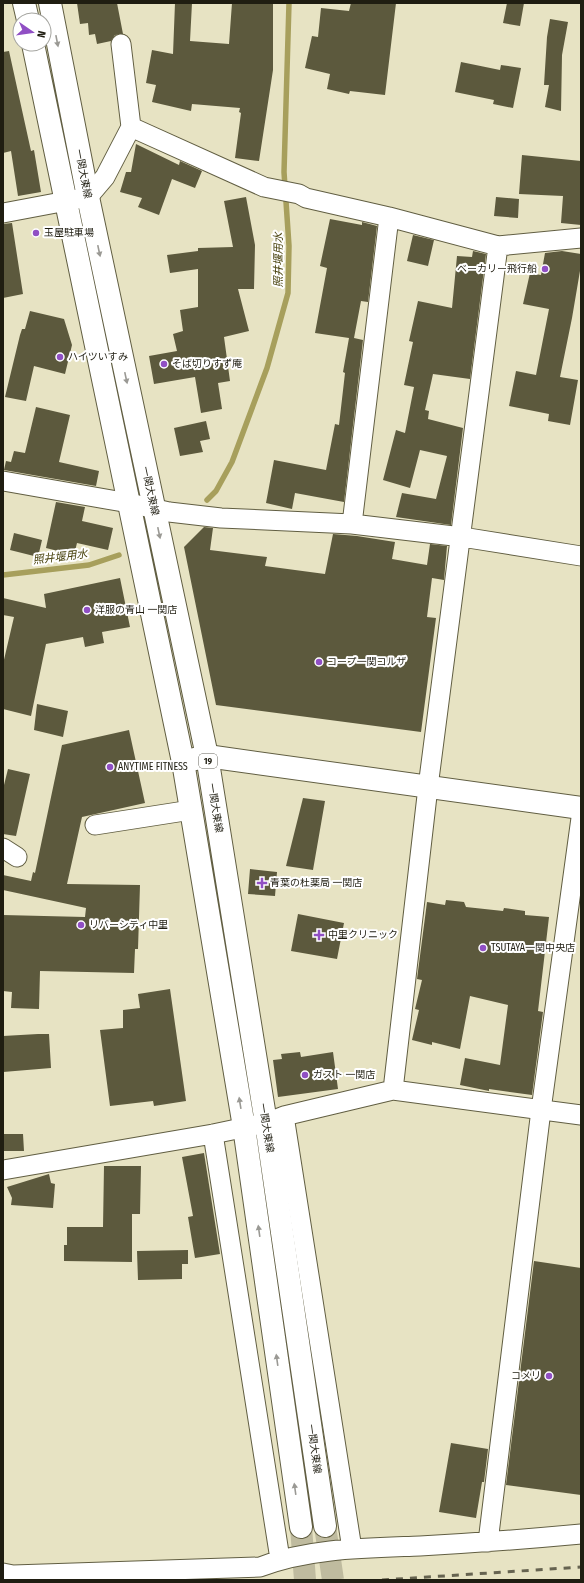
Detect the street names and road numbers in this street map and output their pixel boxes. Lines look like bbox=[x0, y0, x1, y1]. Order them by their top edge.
street label: 一関大東線 bbox=[72, 148, 94, 200]
street label: 一関大東線 bbox=[139, 465, 161, 517]
road number: 19 bbox=[199, 754, 217, 768]
street label: 一関大東線 bbox=[205, 782, 225, 834]
street label: 一関大東線 bbox=[256, 1102, 276, 1154]
street label: 一関大東線 bbox=[305, 1423, 323, 1475]

